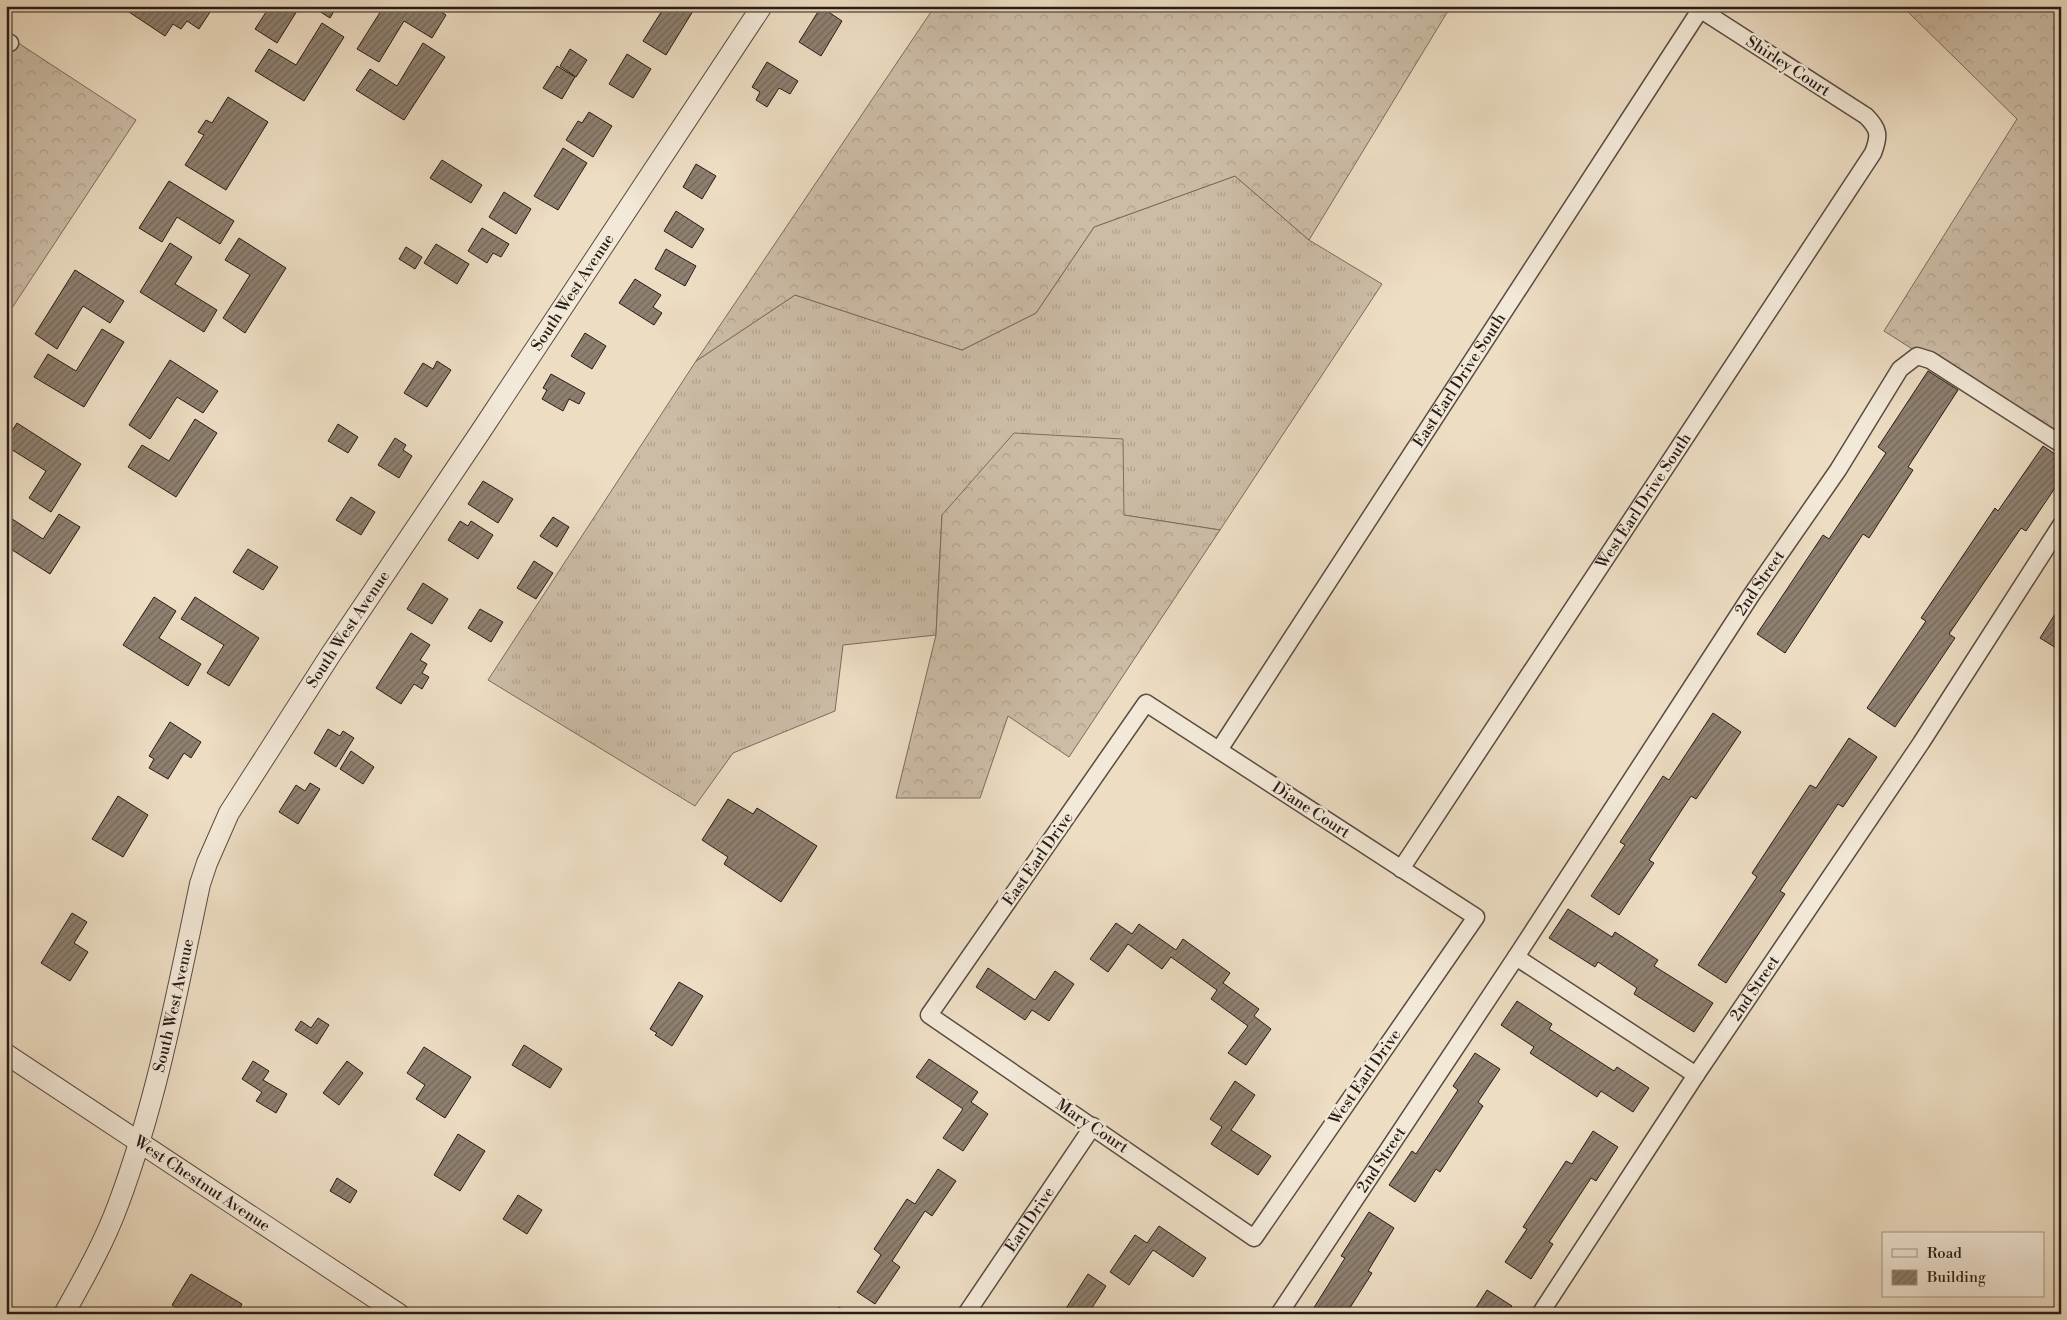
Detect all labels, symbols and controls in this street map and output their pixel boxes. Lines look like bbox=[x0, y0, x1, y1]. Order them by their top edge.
street label: Shirley Court bbox=[1742, 31, 1834, 101]
street label: South West Avenue bbox=[527, 230, 619, 355]
street label: East Earl Drive South bbox=[1408, 309, 1510, 451]
street label: West Earl Drive South bbox=[1591, 429, 1696, 573]
street label: 2nd Street bbox=[1731, 546, 1789, 619]
street label: South West Avenue bbox=[302, 567, 394, 692]
street label: Diane Court bbox=[1268, 777, 1354, 843]
street label: East Earl Drive bbox=[998, 808, 1078, 910]
street label: South West Avenue bbox=[149, 937, 198, 1075]
street label: 2nd Street bbox=[1725, 952, 1784, 1025]
street label: West Earl Drive bbox=[1324, 1025, 1405, 1130]
street label: Mary Court bbox=[1052, 1095, 1132, 1158]
street label: 2nd Street bbox=[1352, 1123, 1410, 1196]
street label: West Chestnut Avenue bbox=[129, 1131, 274, 1236]
street label: Earl Drive bbox=[1001, 1183, 1059, 1256]
legend bbox=[1882, 1232, 2044, 1298]
text: Road bbox=[1927, 1244, 1962, 1263]
text: Building bbox=[1926, 1268, 1986, 1287]

